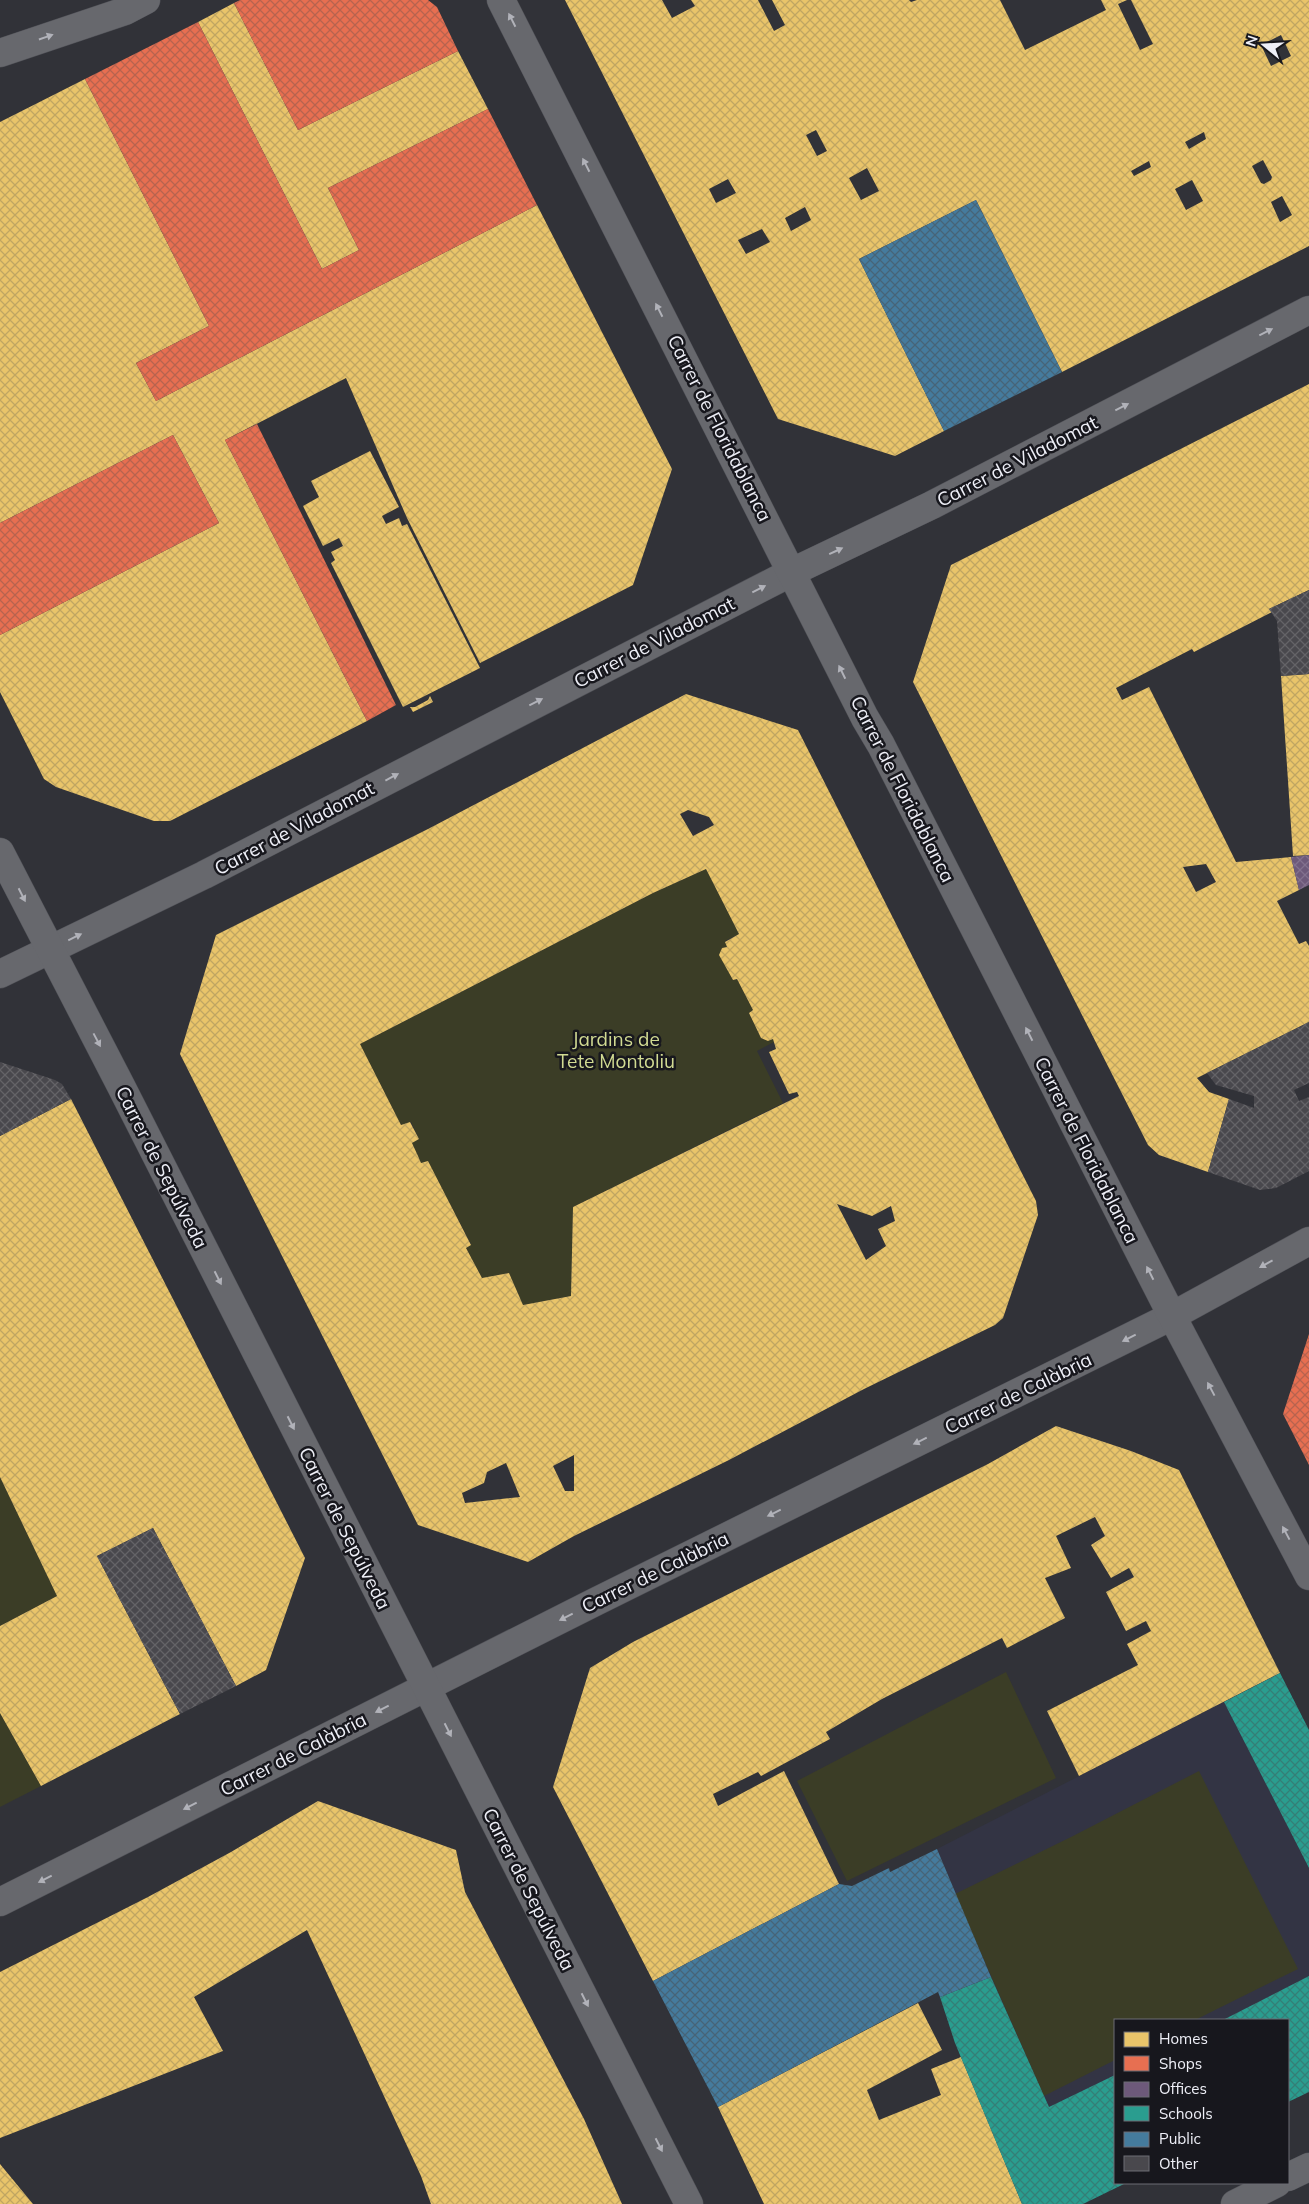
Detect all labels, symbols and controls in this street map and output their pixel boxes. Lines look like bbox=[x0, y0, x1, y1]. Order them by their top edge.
one-way arrow bbox=[508, 13, 516, 27]
north arrow bbox=[1239, 20, 1289, 70]
one-way arrow bbox=[39, 33, 54, 41]
text: N bbox=[1241, 33, 1262, 49]
one-way arrow bbox=[582, 158, 590, 172]
one-way arrow bbox=[655, 302, 663, 317]
one-way arrow bbox=[1259, 328, 1274, 336]
street label: Carrer de Floridablanca bbox=[663, 331, 777, 525]
one-way arrow bbox=[1115, 403, 1129, 411]
street label: Carrer de Viladomat bbox=[933, 410, 1102, 512]
one-way arrow bbox=[829, 546, 844, 555]
one-way arrow bbox=[752, 585, 766, 593]
street label: Carrer de Viladomat bbox=[570, 591, 739, 693]
one-way arrow bbox=[838, 665, 846, 679]
street label: Carrer de Floridablanca bbox=[846, 692, 960, 886]
one-way arrow bbox=[529, 698, 543, 706]
one-way arrow bbox=[385, 773, 399, 781]
street label: Carrer de Viladomat bbox=[210, 776, 378, 880]
one-way arrow bbox=[18, 888, 26, 903]
one-way arrow bbox=[68, 932, 82, 940]
park label: Jardins de Tete Montoliu bbox=[557, 1027, 675, 1073]
one-way arrow bbox=[1025, 1027, 1033, 1042]
one-way arrow bbox=[93, 1032, 101, 1047]
street label: Carrer de Floridablanca bbox=[1030, 1053, 1144, 1247]
street label: Carrer de Sepúlveda bbox=[111, 1082, 213, 1252]
one-way arrow bbox=[1259, 1260, 1273, 1268]
one-way arrow bbox=[1146, 1266, 1154, 1280]
one-way arrow bbox=[214, 1271, 222, 1286]
one-way arrow bbox=[1121, 1334, 1136, 1342]
street label: Carrer de Calàbria bbox=[940, 1347, 1096, 1439]
one-way arrow bbox=[1207, 1382, 1216, 1396]
one-way arrow bbox=[287, 1416, 295, 1431]
one-way arrow bbox=[913, 1438, 927, 1446]
street label: Carrer de Sepúlveda bbox=[294, 1443, 396, 1613]
one-way arrow bbox=[767, 1509, 782, 1517]
street label: Carrer de Calàbria bbox=[577, 1526, 733, 1618]
one-way arrow bbox=[1282, 1526, 1290, 1540]
one-way arrow bbox=[559, 1613, 573, 1621]
one-way arrow bbox=[375, 1705, 389, 1713]
street label: Carrer de Calàbria bbox=[216, 1707, 370, 1801]
one-way arrow bbox=[444, 1723, 452, 1738]
one-way arrow bbox=[183, 1802, 197, 1810]
street label: Carrer de Sepúlveda bbox=[478, 1804, 580, 1974]
one-way arrow bbox=[38, 1875, 52, 1883]
one-way arrow bbox=[581, 1993, 589, 2007]
legend bbox=[1114, 2019, 1289, 2184]
text: Homes bbox=[1159, 2029, 1208, 2048]
text: Shops bbox=[1159, 2054, 1202, 2073]
text: Offices bbox=[1159, 2079, 1207, 2098]
text: Schools bbox=[1159, 2104, 1213, 2123]
text: Public bbox=[1159, 2129, 1201, 2148]
one-way arrow bbox=[655, 2137, 663, 2152]
text: Other bbox=[1159, 2154, 1199, 2173]

